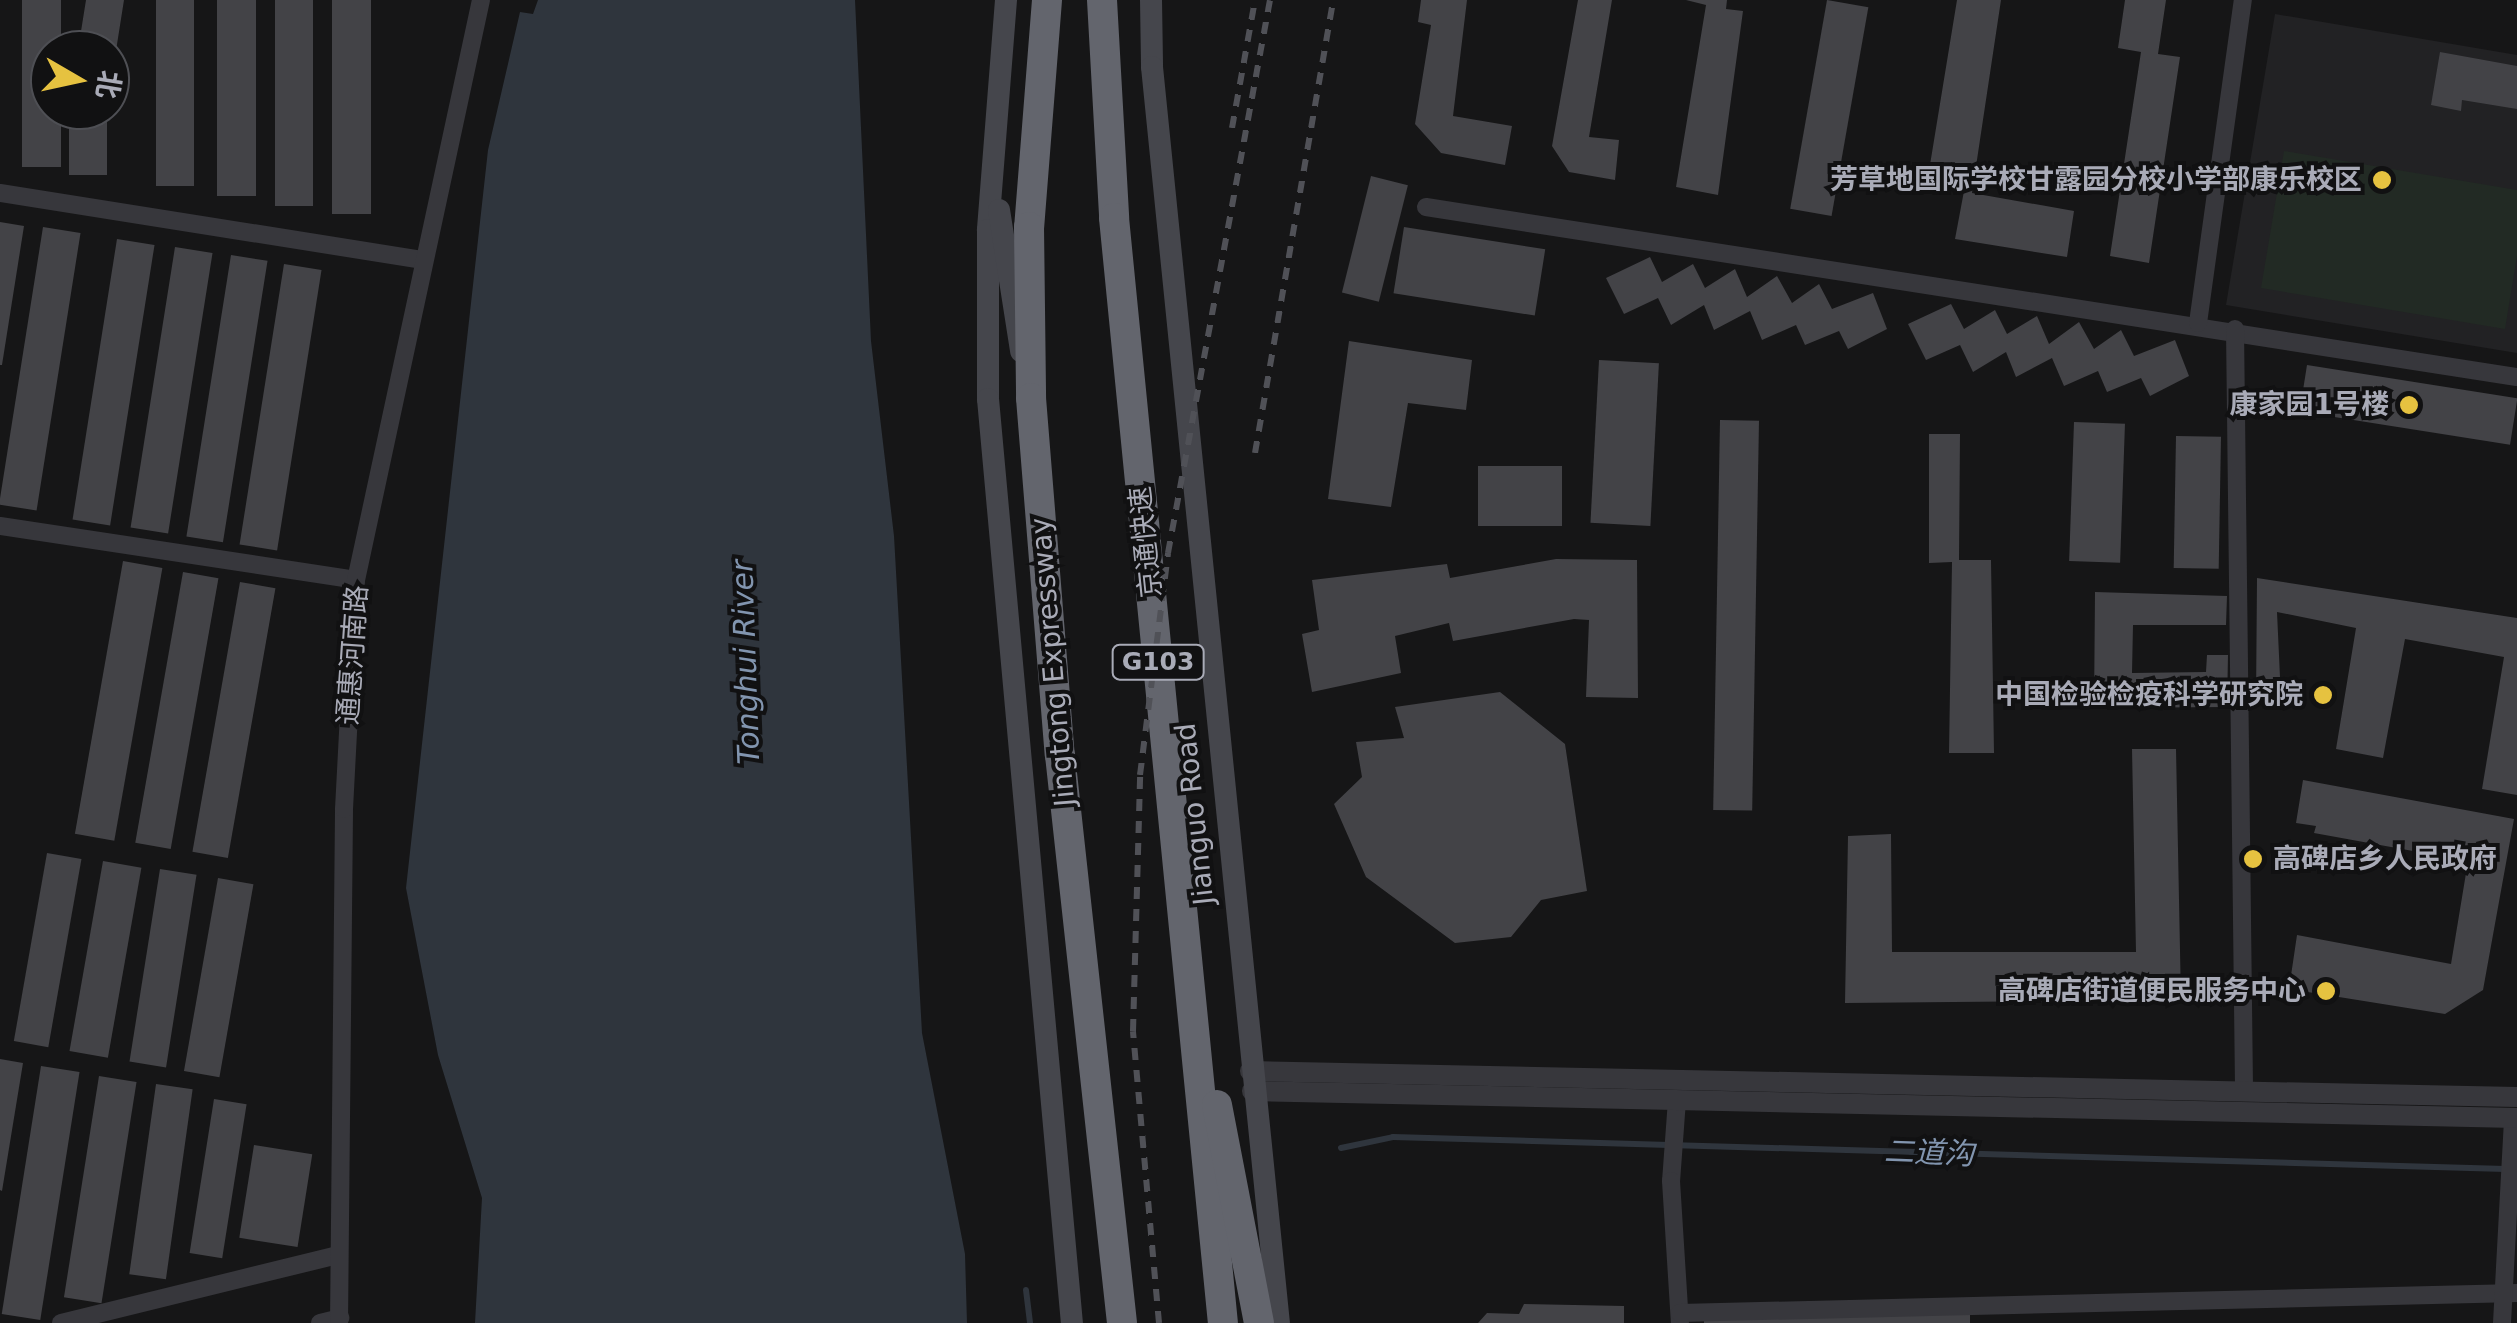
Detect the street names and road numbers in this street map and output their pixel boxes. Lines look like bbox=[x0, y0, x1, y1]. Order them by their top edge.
street label: 京通快速 bbox=[1123, 485, 1169, 599]
street label: Jingtong Expressway bbox=[1024, 516, 1082, 808]
street label: 通惠河南路 bbox=[331, 584, 375, 726]
road number: G103 bbox=[1110, 642, 1206, 682]
street label: Jianguo Road bbox=[1169, 721, 1221, 907]

